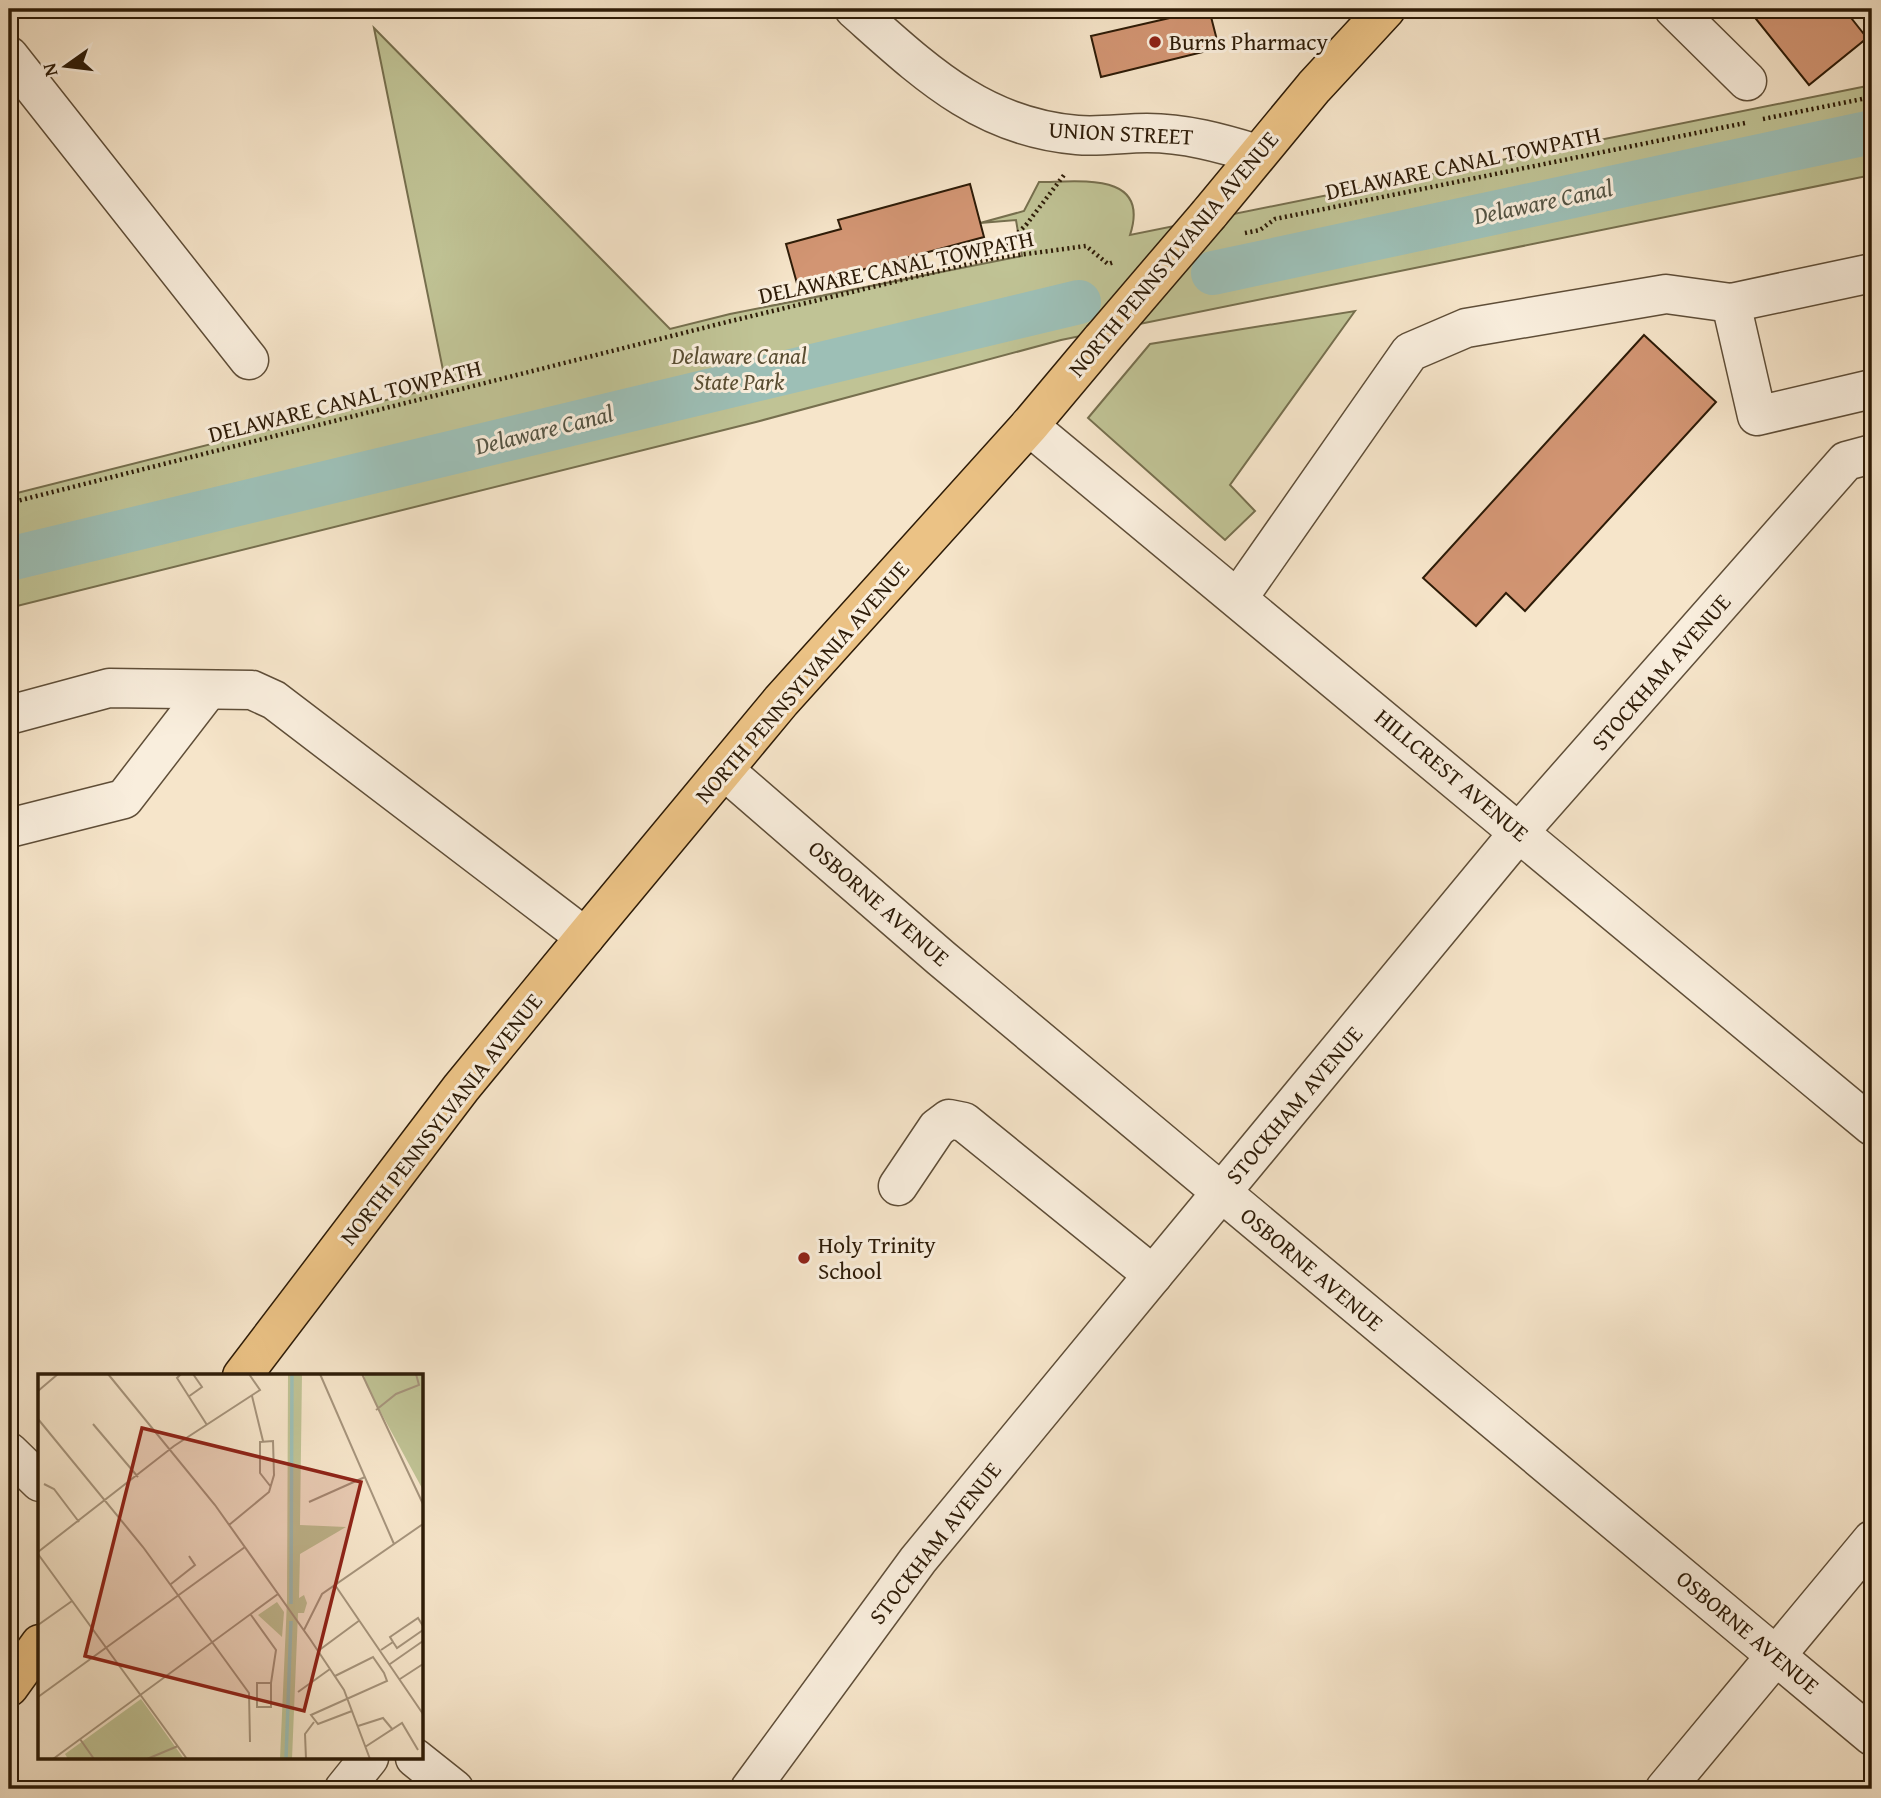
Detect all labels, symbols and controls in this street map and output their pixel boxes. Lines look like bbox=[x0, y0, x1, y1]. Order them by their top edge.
place label: Burns Pharmacy bbox=[1169, 25, 1329, 58]
north arrow bbox=[32, 32, 102, 102]
marker: Burns Pharmacy bbox=[1147, 34, 1163, 50]
text: N bbox=[34, 60, 65, 80]
street label: UNION STREET bbox=[1048, 112, 1194, 153]
street label: DELAWARE CANAL TOWPATH bbox=[1322, 117, 1604, 208]
street label: NORTH PENNSYLVANIA AVENUE bbox=[1060, 124, 1285, 384]
water label: Delaware Canal bbox=[1469, 170, 1616, 234]
street label: DELAWARE CANAL TOWPATH bbox=[755, 221, 1037, 312]
park label: Delaware Canal State Park bbox=[670, 339, 807, 398]
street label: DELAWARE CANAL TOWPATH bbox=[205, 351, 485, 450]
water label: Delaware Canal bbox=[470, 395, 617, 464]
street label: NORTH PENNSYLVANIA AVENUE bbox=[687, 553, 916, 810]
street label: STOCKHAM AVENUE bbox=[1583, 586, 1738, 757]
street label: HILLCREST AVENUE bbox=[1368, 700, 1536, 849]
street label: OSBORNE AVENUE bbox=[801, 832, 957, 973]
street label: NORTH PENNSYLVANIA AVENUE bbox=[332, 986, 550, 1252]
street label: STOCKHAM AVENUE bbox=[1217, 1018, 1370, 1191]
street label: OSBORNE AVENUE bbox=[1234, 1199, 1391, 1338]
place label: Holy Trinity School bbox=[818, 1228, 936, 1287]
marker: Holy Trinity School bbox=[796, 1250, 812, 1266]
inset map bbox=[38, 1374, 424, 1759]
street label: STOCKHAM AVENUE bbox=[861, 1455, 1009, 1631]
street label: OSBORNE AVENUE bbox=[1670, 1562, 1827, 1701]

